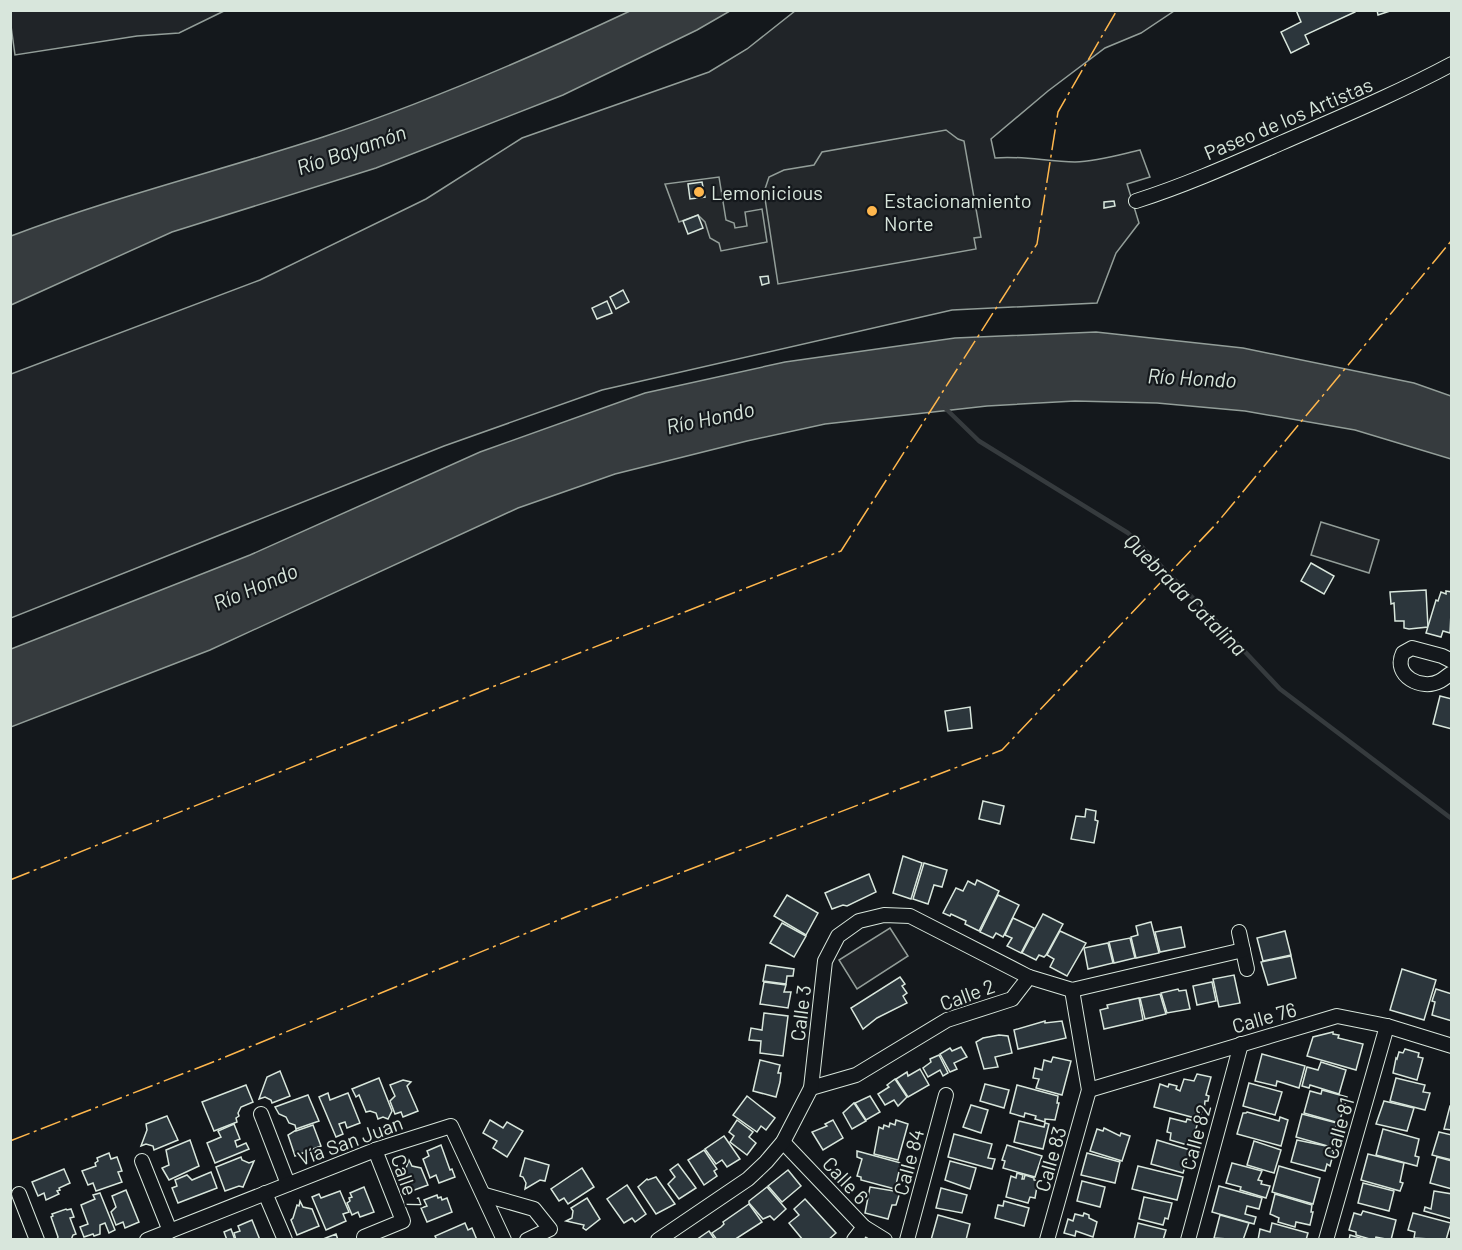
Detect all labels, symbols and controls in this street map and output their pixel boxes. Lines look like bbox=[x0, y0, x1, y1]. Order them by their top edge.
street label: Paseo de los Artistas bbox=[1200, 72, 1376, 164]
water label: Río Bayamón bbox=[293, 119, 409, 179]
place label: Lemonicious bbox=[711, 180, 823, 204]
marker: Lemonicious bbox=[692, 185, 706, 199]
place label: Estacionamiento Norte bbox=[884, 188, 1032, 235]
marker: Estacionamiento Norte bbox=[865, 204, 879, 218]
water label: Río Hondo bbox=[1147, 362, 1237, 392]
water label: Río Hondo bbox=[664, 395, 756, 439]
water label: Quebrada Catalina bbox=[1120, 528, 1252, 660]
water label: Río Hondo bbox=[209, 557, 301, 615]
street label: Calle 2 bbox=[936, 973, 998, 1015]
street label: Calle 3 bbox=[785, 984, 815, 1042]
street label: Calle 76 bbox=[1229, 996, 1299, 1038]
street label: Calle 81 bbox=[1318, 1094, 1358, 1162]
street label: Calle 82 bbox=[1175, 1101, 1215, 1173]
street label: Vía San Juan bbox=[294, 1110, 406, 1170]
street label: Calle 83 bbox=[1029, 1124, 1071, 1194]
street label: Calle 84 bbox=[888, 1126, 928, 1198]
street label: Calle 7 bbox=[387, 1151, 428, 1212]
street label: Calle 6 bbox=[818, 1151, 874, 1209]

